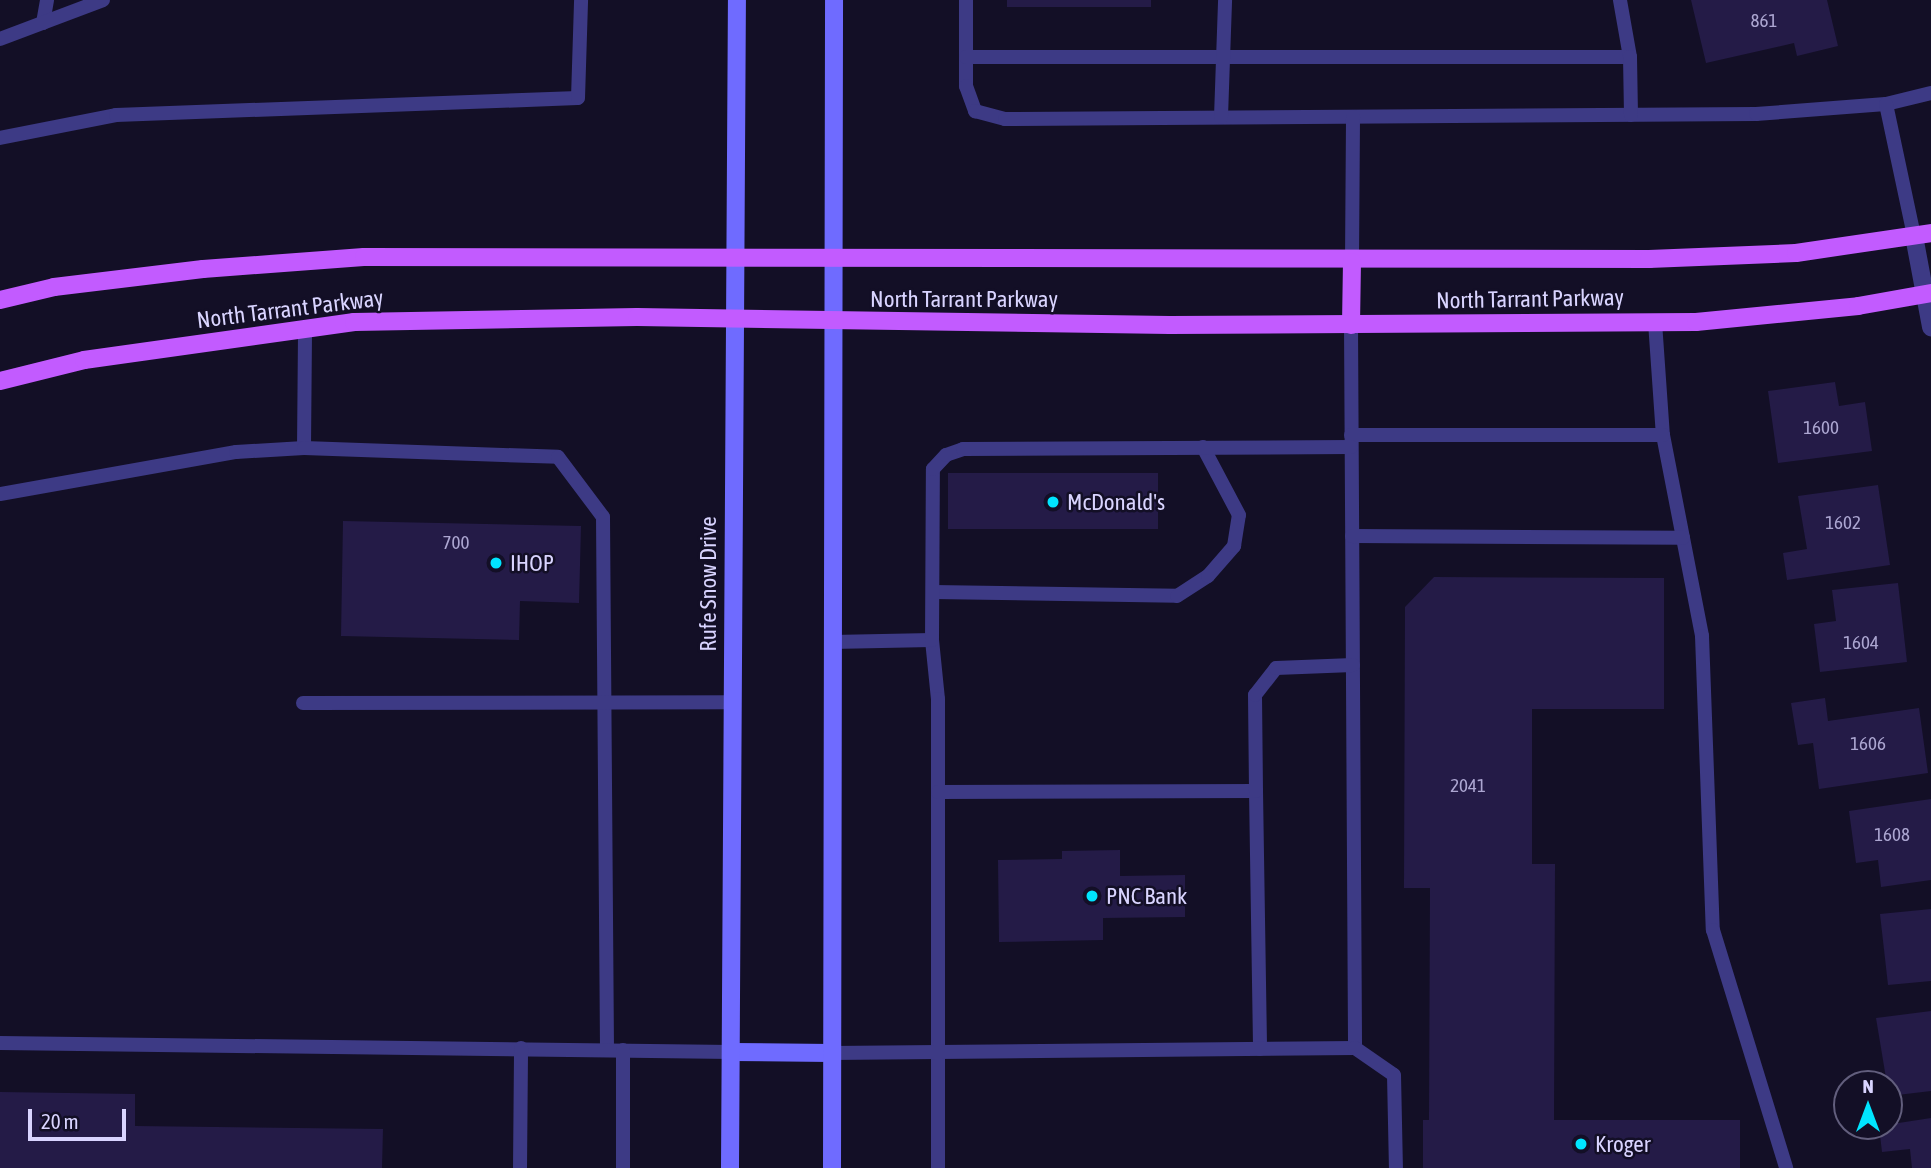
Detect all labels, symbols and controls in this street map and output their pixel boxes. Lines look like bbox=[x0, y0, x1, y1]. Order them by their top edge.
house number: 861 bbox=[1751, 10, 1777, 32]
street label: North Tarrant Parkway bbox=[195, 284, 385, 334]
street label: North Tarrant Parkway bbox=[1436, 284, 1624, 314]
street label: North Tarrant Parkway bbox=[870, 285, 1058, 313]
house number: 1600 bbox=[1803, 417, 1839, 439]
place label: McDonald's bbox=[1067, 488, 1165, 516]
marker: McDonald's bbox=[1045, 494, 1061, 510]
house number: 1602 bbox=[1825, 512, 1861, 534]
street label: Rufe Snow Drive bbox=[694, 516, 722, 652]
house number: 700 bbox=[443, 532, 469, 554]
place label: IHOP bbox=[510, 549, 554, 577]
marker: IHOP bbox=[488, 555, 504, 571]
house number: 1604 bbox=[1843, 632, 1879, 654]
house number: 1606 bbox=[1850, 733, 1886, 755]
house number: 2041 bbox=[1450, 775, 1486, 797]
house number: 1608 bbox=[1874, 824, 1910, 846]
place label: PNC Bank bbox=[1106, 882, 1187, 910]
marker: PNC Bank bbox=[1084, 888, 1100, 904]
north arrow bbox=[1833, 1070, 1903, 1140]
text: N bbox=[1862, 1075, 1874, 1097]
scale bar bbox=[32, 1094, 130, 1138]
text: 20 m bbox=[41, 1109, 79, 1133]
place label: Kroger bbox=[1595, 1130, 1651, 1158]
marker: Kroger bbox=[1573, 1136, 1589, 1152]

